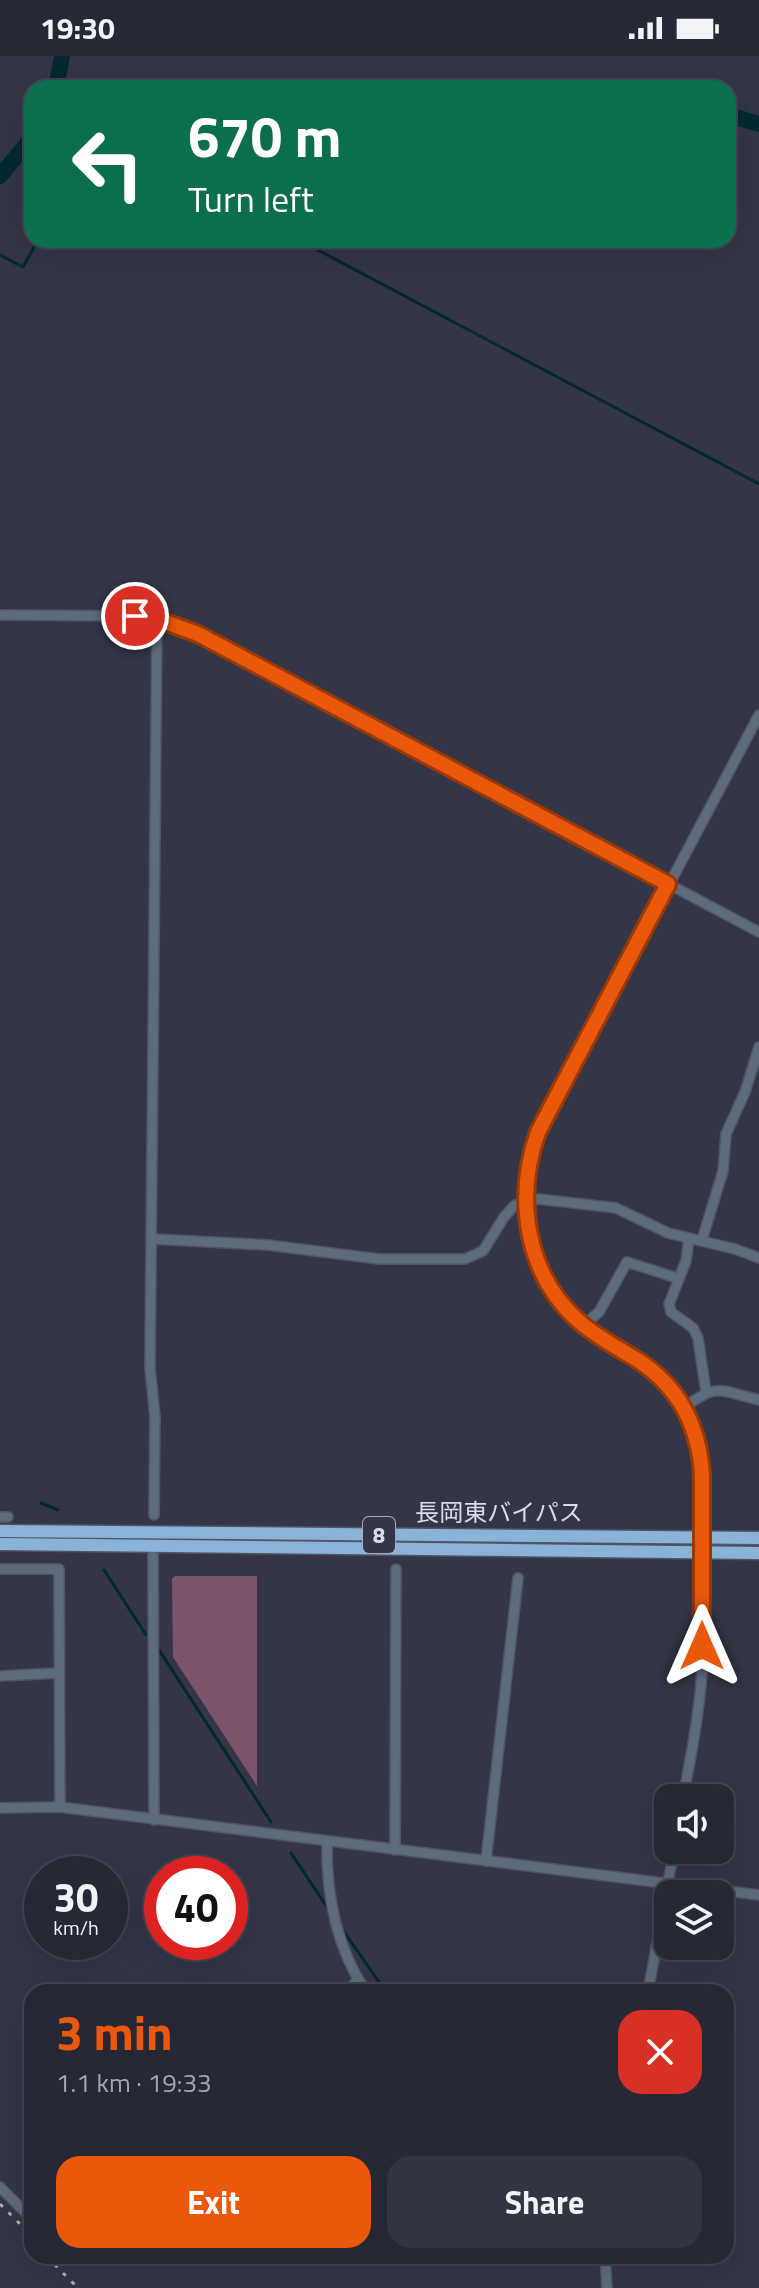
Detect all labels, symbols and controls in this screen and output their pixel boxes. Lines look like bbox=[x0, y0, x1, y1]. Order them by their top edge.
text: 19:30 bbox=[40, 5, 115, 51]
text: 670 m bbox=[188, 94, 341, 179]
icon: left bbox=[56, 112, 160, 216]
text: Turn left bbox=[188, 171, 314, 226]
pin bbox=[101, 582, 169, 650]
icon: arrive bbox=[113, 594, 157, 638]
street label: 長岡東バイパス bbox=[415, 1494, 583, 1530]
road number: 8 bbox=[363, 1517, 395, 1553]
position arrow bbox=[660, 1604, 744, 1688]
map controls bbox=[654, 1784, 734, 1960]
button: sound bbox=[654, 1784, 734, 1864]
speed limit sign: 40 bbox=[144, 1856, 248, 1960]
text: 30 bbox=[54, 1867, 98, 1928]
button: layers bbox=[654, 1880, 734, 1960]
text: km/h bbox=[53, 1912, 99, 1943]
text: 3 min bbox=[56, 1996, 173, 2069]
button: close bbox=[618, 2010, 702, 2094]
text: 1.1 km · 19:33 bbox=[56, 2063, 212, 2102]
button: Exit bbox=[56, 2156, 371, 2248]
button: Share bbox=[387, 2156, 702, 2248]

